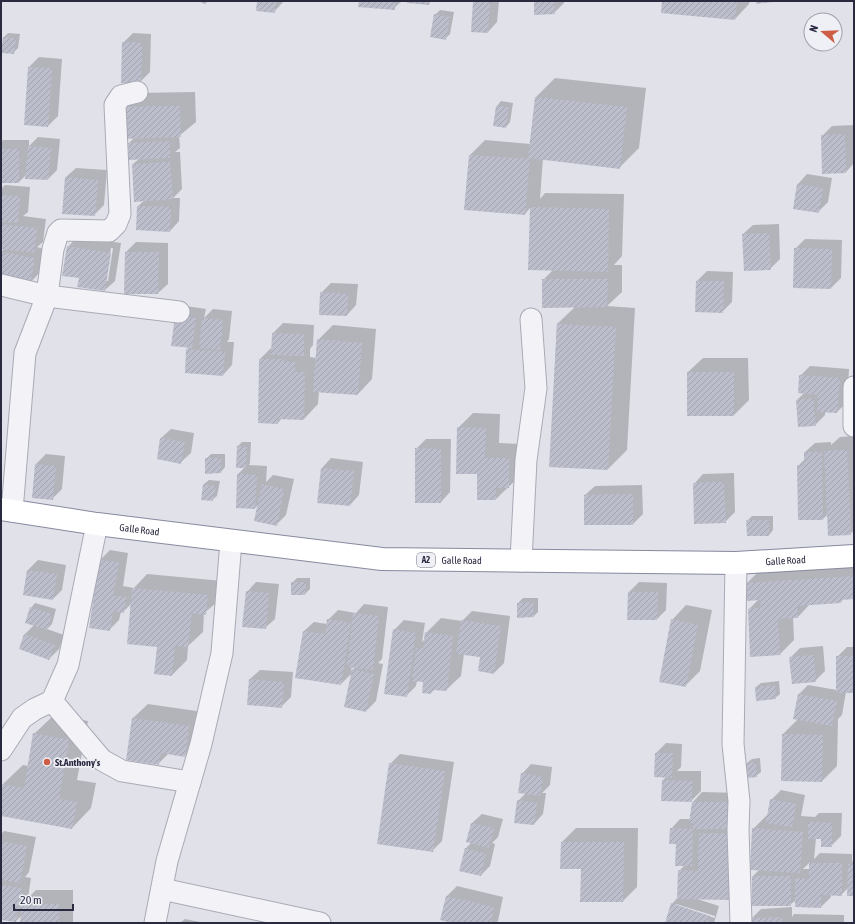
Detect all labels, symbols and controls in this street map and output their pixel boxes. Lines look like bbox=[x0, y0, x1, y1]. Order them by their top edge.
north arrow bbox=[803, 12, 843, 52]
text: N bbox=[807, 24, 820, 34]
street label: Galle Road bbox=[119, 521, 160, 537]
road number: A2 bbox=[417, 553, 435, 567]
street label: Galle Road bbox=[765, 553, 806, 567]
street label: Galle Road bbox=[442, 554, 482, 566]
marker: St.Anthony's bbox=[42, 757, 52, 767]
place label: St.Anthony's bbox=[55, 757, 101, 768]
scale bar bbox=[14, 886, 73, 912]
text: 20 m bbox=[20, 893, 42, 907]

